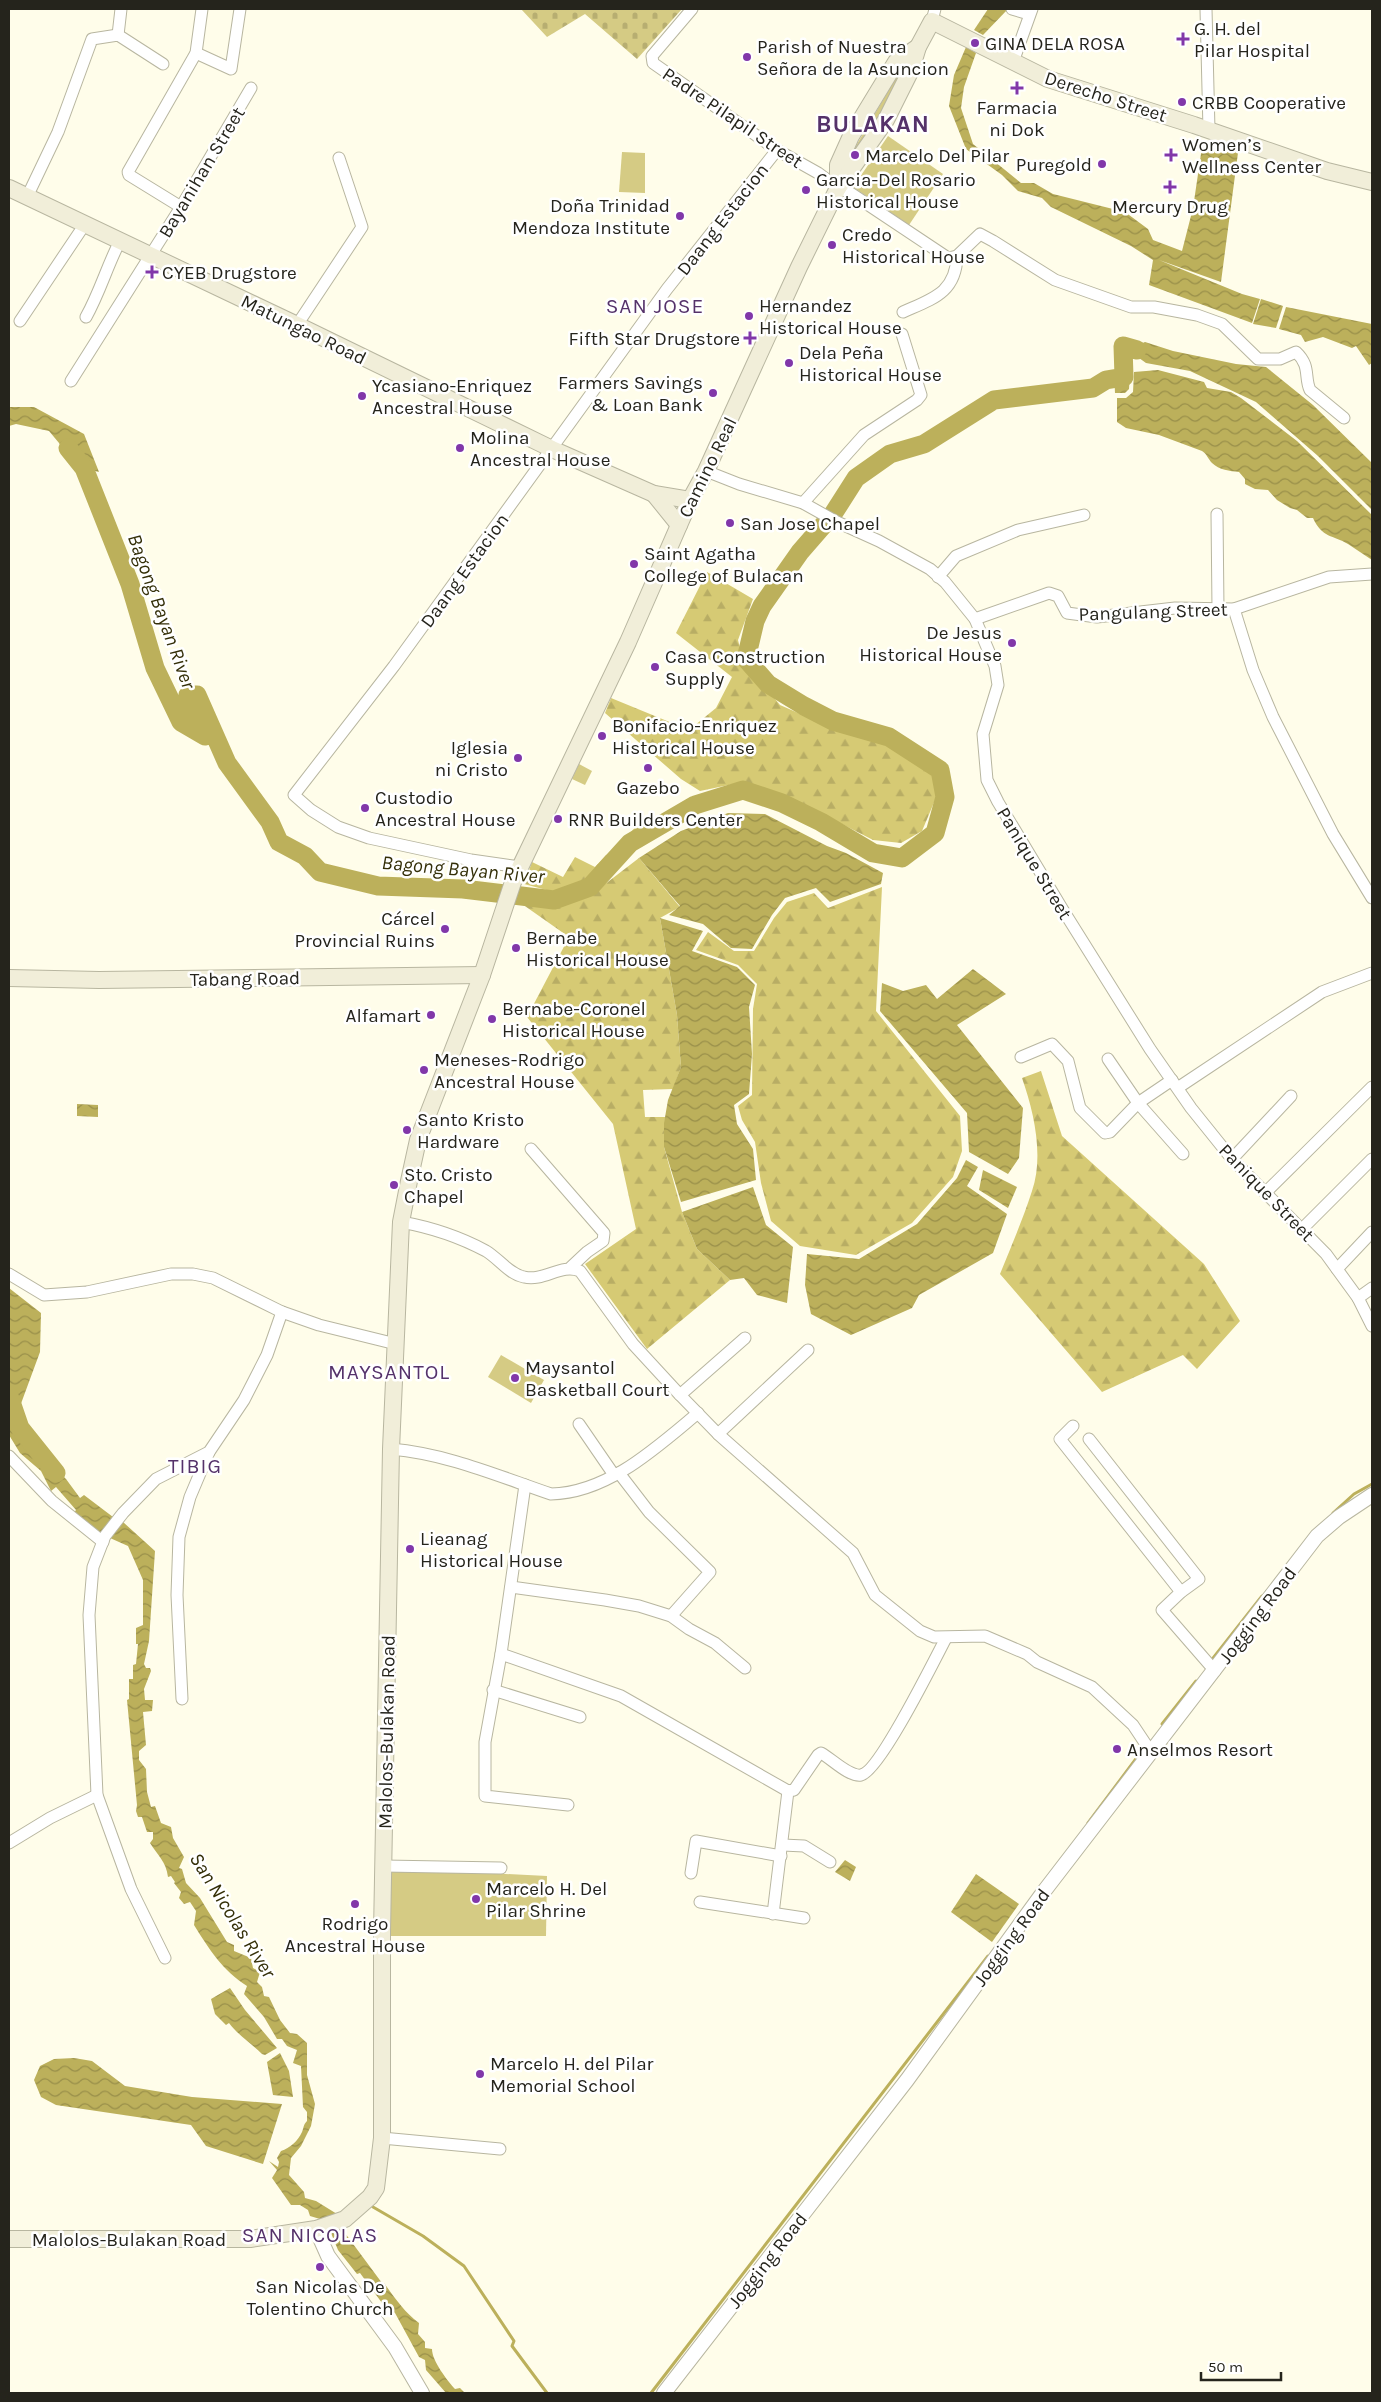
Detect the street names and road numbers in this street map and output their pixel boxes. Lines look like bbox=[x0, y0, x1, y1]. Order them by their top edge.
street label: Padre Pilapil Street bbox=[658, 63, 807, 173]
street label: Derecho Street bbox=[1042, 67, 1170, 127]
street label: Bayanihan Street bbox=[154, 103, 250, 242]
street label: Daang Estacion bbox=[672, 159, 773, 280]
street label: Matungao Road bbox=[237, 290, 370, 370]
street label: Camino Real bbox=[674, 414, 742, 521]
street label: Daang Estacion bbox=[416, 509, 514, 632]
street label: Pangulang Street bbox=[1078, 598, 1228, 626]
street label: Panique Street bbox=[992, 803, 1076, 924]
street label: Tabang Road bbox=[190, 967, 300, 991]
street label: Panique Street bbox=[1214, 1139, 1318, 1246]
street label: Jogging Road bbox=[1214, 1563, 1301, 1668]
street label: Malolos-Bulakan Road bbox=[374, 1635, 400, 1829]
street label: Jogging Road bbox=[969, 1884, 1055, 1991]
street label: Jogging Road bbox=[724, 2208, 812, 2313]
street label: Malolos-Bulakan Road bbox=[32, 2229, 226, 2251]

